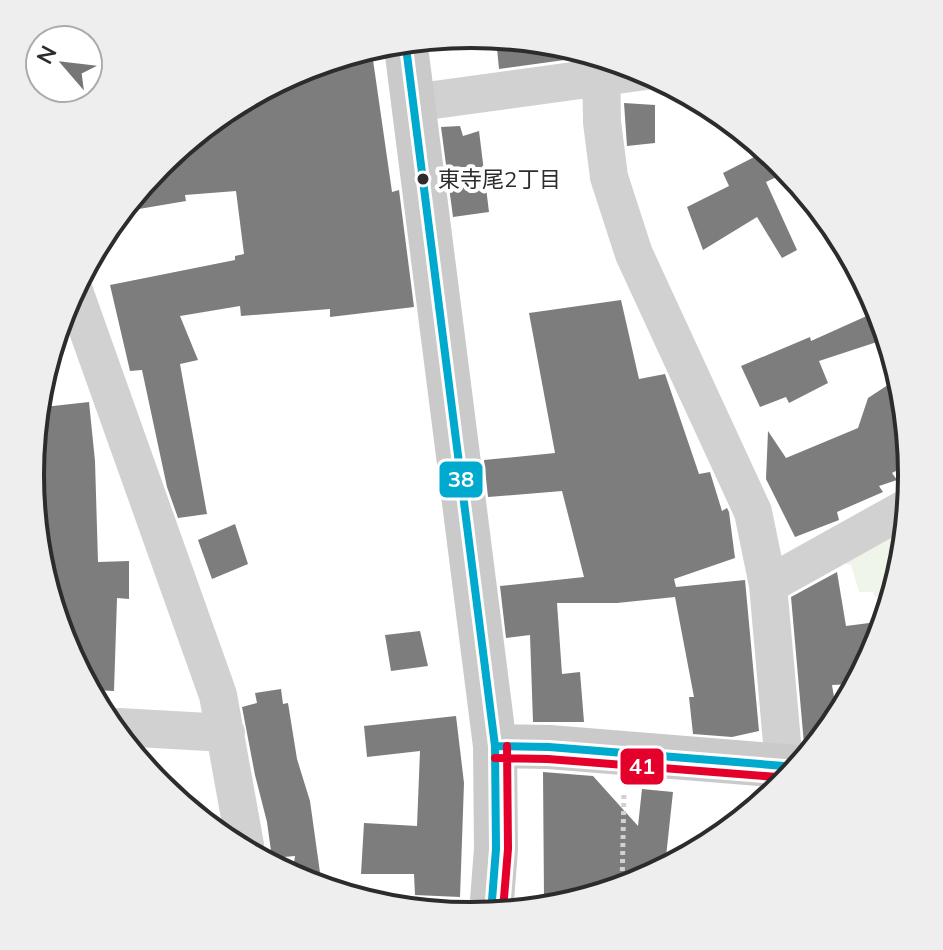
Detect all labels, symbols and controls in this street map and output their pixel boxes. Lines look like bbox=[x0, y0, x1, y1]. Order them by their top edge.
north arrow bbox=[24, 24, 104, 104]
text: N bbox=[30, 41, 63, 69]
place label: 東寺尾2丁目 bbox=[438, 165, 561, 193]
marker: 東寺尾2丁目 bbox=[415, 171, 431, 187]
line badge: 38 bbox=[438, 460, 484, 499]
text: 38 bbox=[448, 465, 474, 493]
line badge: 41 bbox=[619, 747, 665, 786]
text: 41 bbox=[629, 752, 655, 780]

